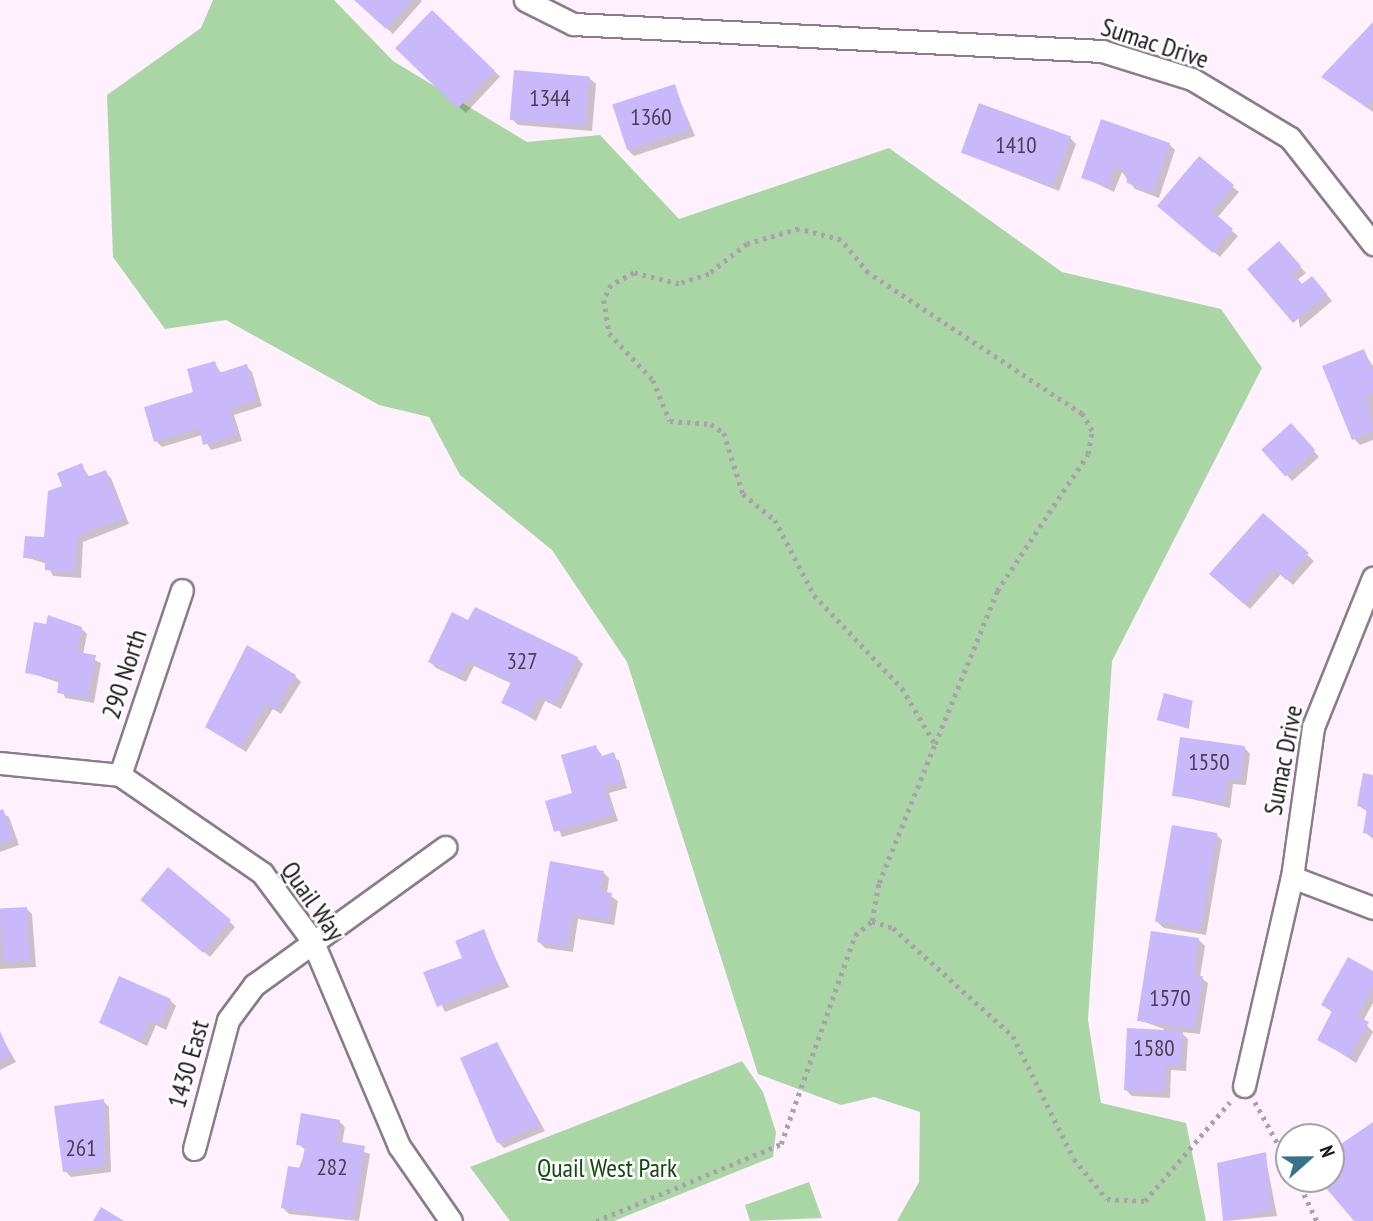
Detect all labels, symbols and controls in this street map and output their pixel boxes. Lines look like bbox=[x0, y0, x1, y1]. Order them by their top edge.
street label: Sumac Drive bbox=[1097, 11, 1213, 75]
house number: 1344 bbox=[529, 84, 571, 112]
house number: 1360 bbox=[630, 103, 672, 131]
house number: 1410 bbox=[995, 131, 1037, 159]
street label: 290 North bbox=[95, 625, 153, 723]
house number: 327 bbox=[506, 647, 538, 675]
street label: Sumac Drive bbox=[1257, 702, 1309, 818]
house number: 1550 bbox=[1188, 748, 1230, 776]
street label: Quail Way bbox=[274, 855, 352, 947]
house number: 1570 bbox=[1149, 984, 1191, 1012]
street label: 1430 East bbox=[161, 1017, 215, 1111]
house number: 1580 bbox=[1133, 1034, 1175, 1062]
north arrow bbox=[1275, 1123, 1345, 1193]
house number: 261 bbox=[65, 1134, 97, 1162]
text: N bbox=[1315, 1142, 1341, 1160]
park label: Quail West Park bbox=[537, 1152, 677, 1184]
house number: 282 bbox=[316, 1153, 348, 1181]

